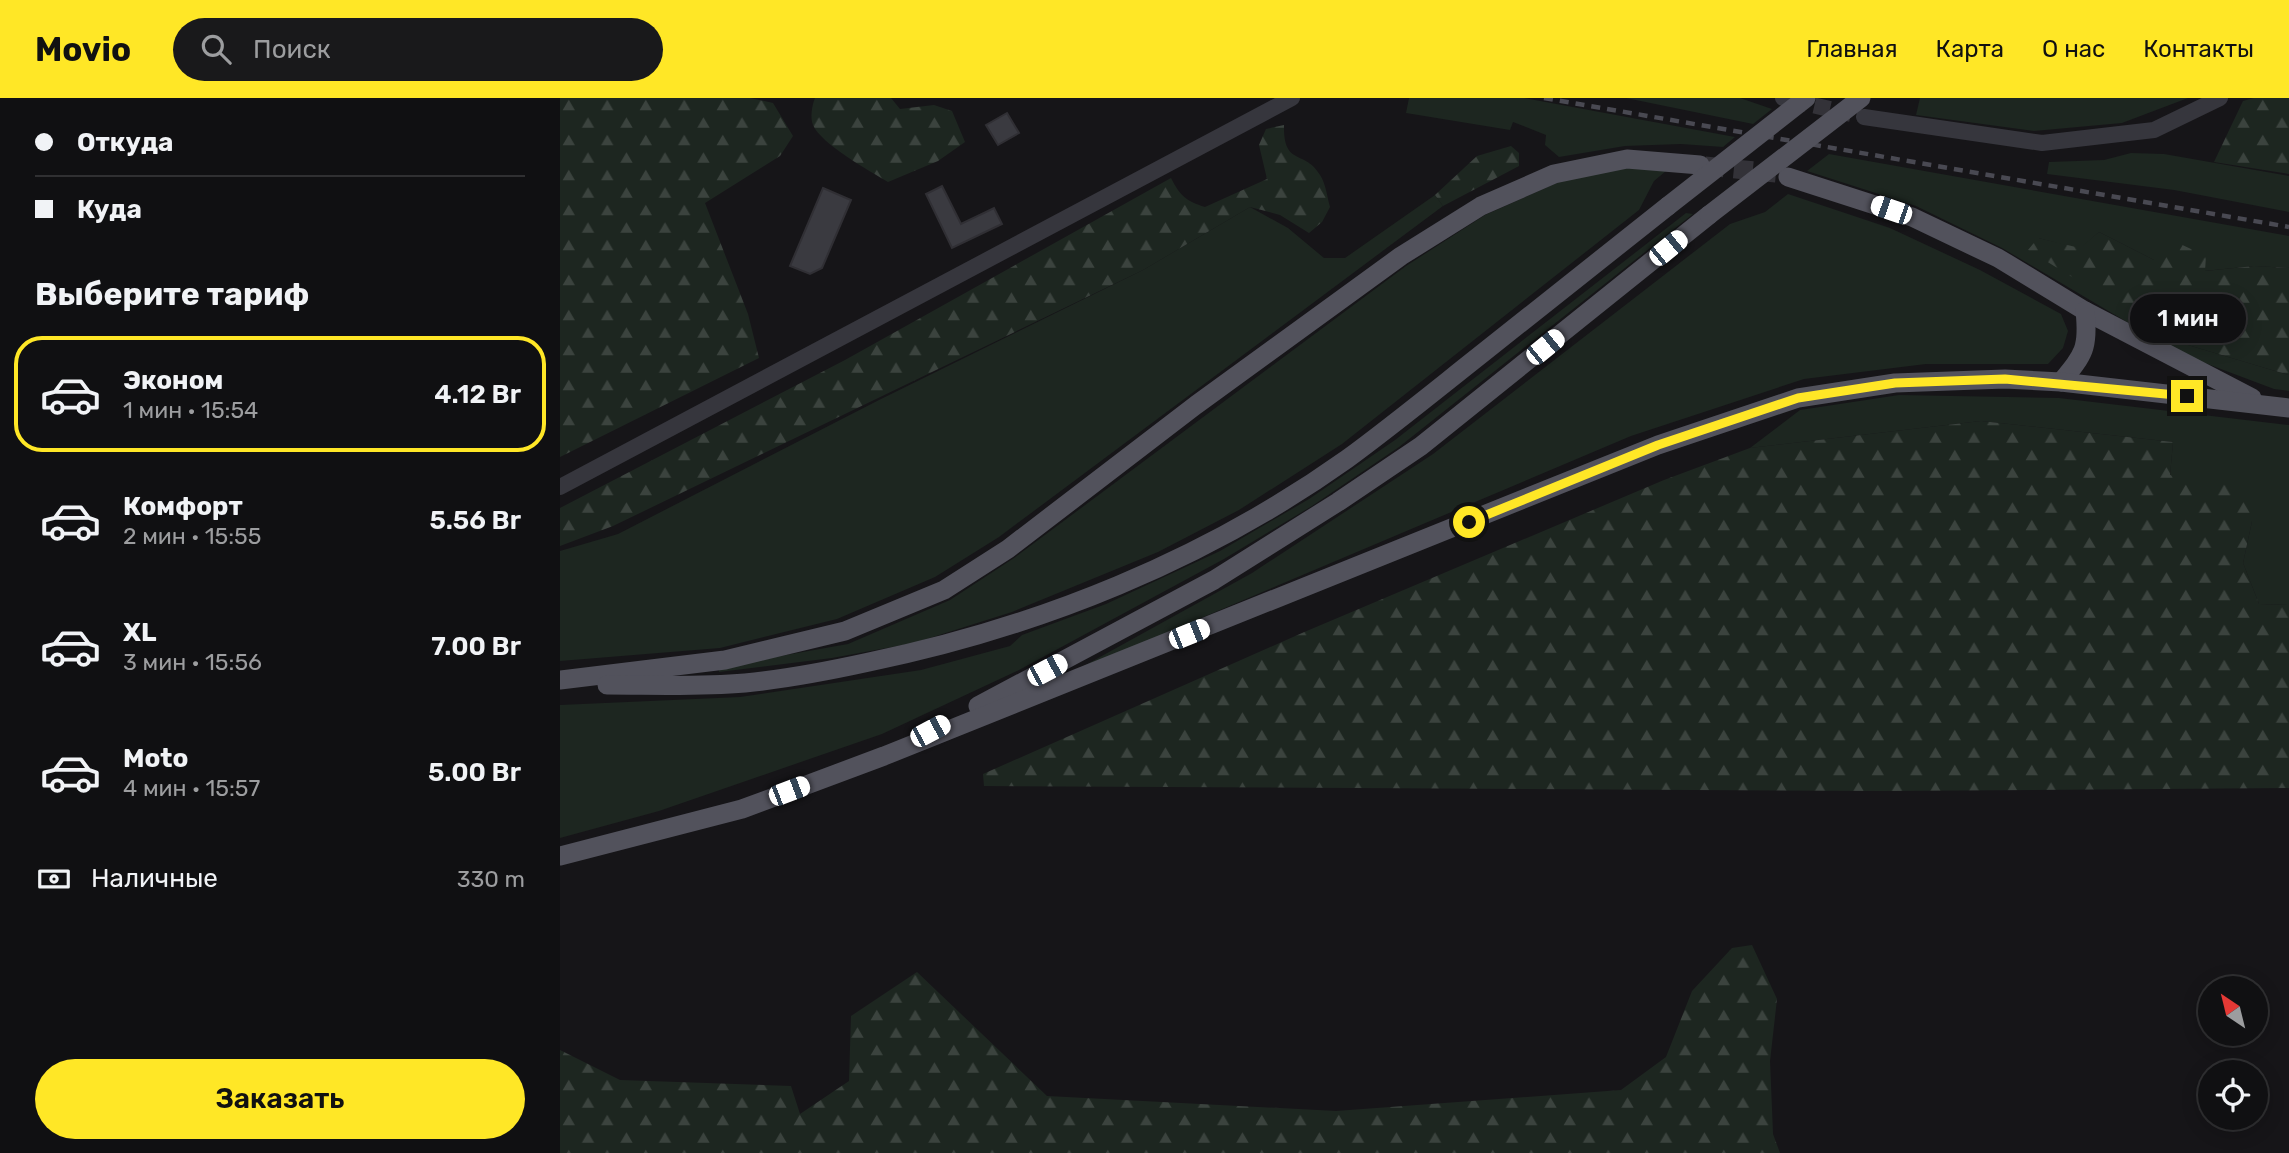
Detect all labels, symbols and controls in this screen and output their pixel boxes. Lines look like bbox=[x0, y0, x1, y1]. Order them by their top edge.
search box bbox=[173, 18, 663, 81]
text: Movio bbox=[35, 30, 131, 69]
icon: search bbox=[197, 30, 235, 68]
text: Поиск bbox=[253, 34, 331, 65]
text: Главная bbox=[1806, 35, 1898, 63]
text: Карта bbox=[1936, 35, 2004, 63]
text: О нас bbox=[2042, 35, 2105, 63]
text: Контакты bbox=[2143, 35, 2254, 63]
text: Откуда bbox=[77, 127, 173, 158]
car bbox=[1868, 193, 1915, 227]
text: Куда bbox=[77, 194, 142, 225]
car bbox=[1646, 227, 1691, 269]
text: Выберите тариф bbox=[35, 275, 309, 313]
callout: 1 мин bbox=[2129, 294, 2245, 344]
text: 1 мин bbox=[2157, 304, 2219, 332]
car bbox=[1523, 326, 1568, 368]
icon: car bbox=[39, 363, 102, 426]
text: Эконом bbox=[123, 365, 223, 396]
text: 4.12 Br bbox=[434, 379, 521, 410]
route end bbox=[2171, 380, 2203, 412]
text: 1 мин · 15:54 bbox=[123, 396, 258, 424]
icon: car bbox=[39, 489, 102, 552]
text: Комфорт bbox=[123, 491, 243, 522]
text: 5.56 Br bbox=[429, 505, 521, 536]
route start bbox=[1453, 506, 1485, 538]
text: 2 мин · 15:55 bbox=[123, 522, 261, 550]
icon: car bbox=[39, 615, 102, 678]
car bbox=[1166, 616, 1213, 652]
text: XL bbox=[123, 617, 156, 648]
text: 7.00 Br bbox=[431, 631, 521, 662]
text: 3 мин · 15:56 bbox=[123, 648, 262, 676]
car bbox=[1024, 651, 1071, 689]
car bbox=[907, 712, 954, 750]
icon: car bbox=[39, 741, 102, 804]
text: Moto bbox=[123, 743, 188, 774]
text: 5.00 Br bbox=[428, 757, 521, 788]
text: 4 мин · 15:57 bbox=[123, 774, 260, 802]
car bbox=[766, 774, 813, 808]
icon: cash bbox=[35, 860, 73, 898]
text: Наличные bbox=[91, 863, 218, 894]
text: 330 m bbox=[457, 865, 525, 893]
north arrow bbox=[2198, 976, 2268, 1046]
map controls bbox=[2198, 976, 2268, 1130]
button: Заказать bbox=[35, 1059, 525, 1139]
button: locate bbox=[2198, 1060, 2268, 1130]

